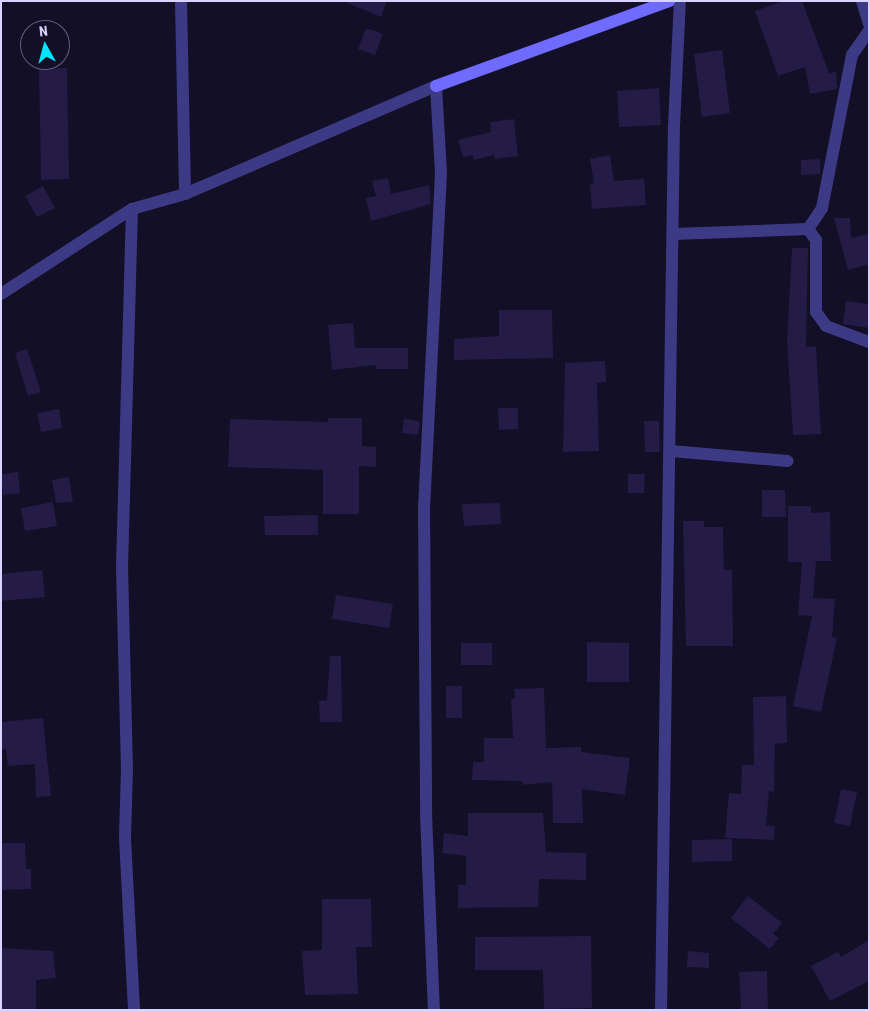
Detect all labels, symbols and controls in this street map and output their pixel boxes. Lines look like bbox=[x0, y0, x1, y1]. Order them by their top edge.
north arrow bbox=[20, 20, 70, 70]
text: N bbox=[38, 23, 49, 40]

